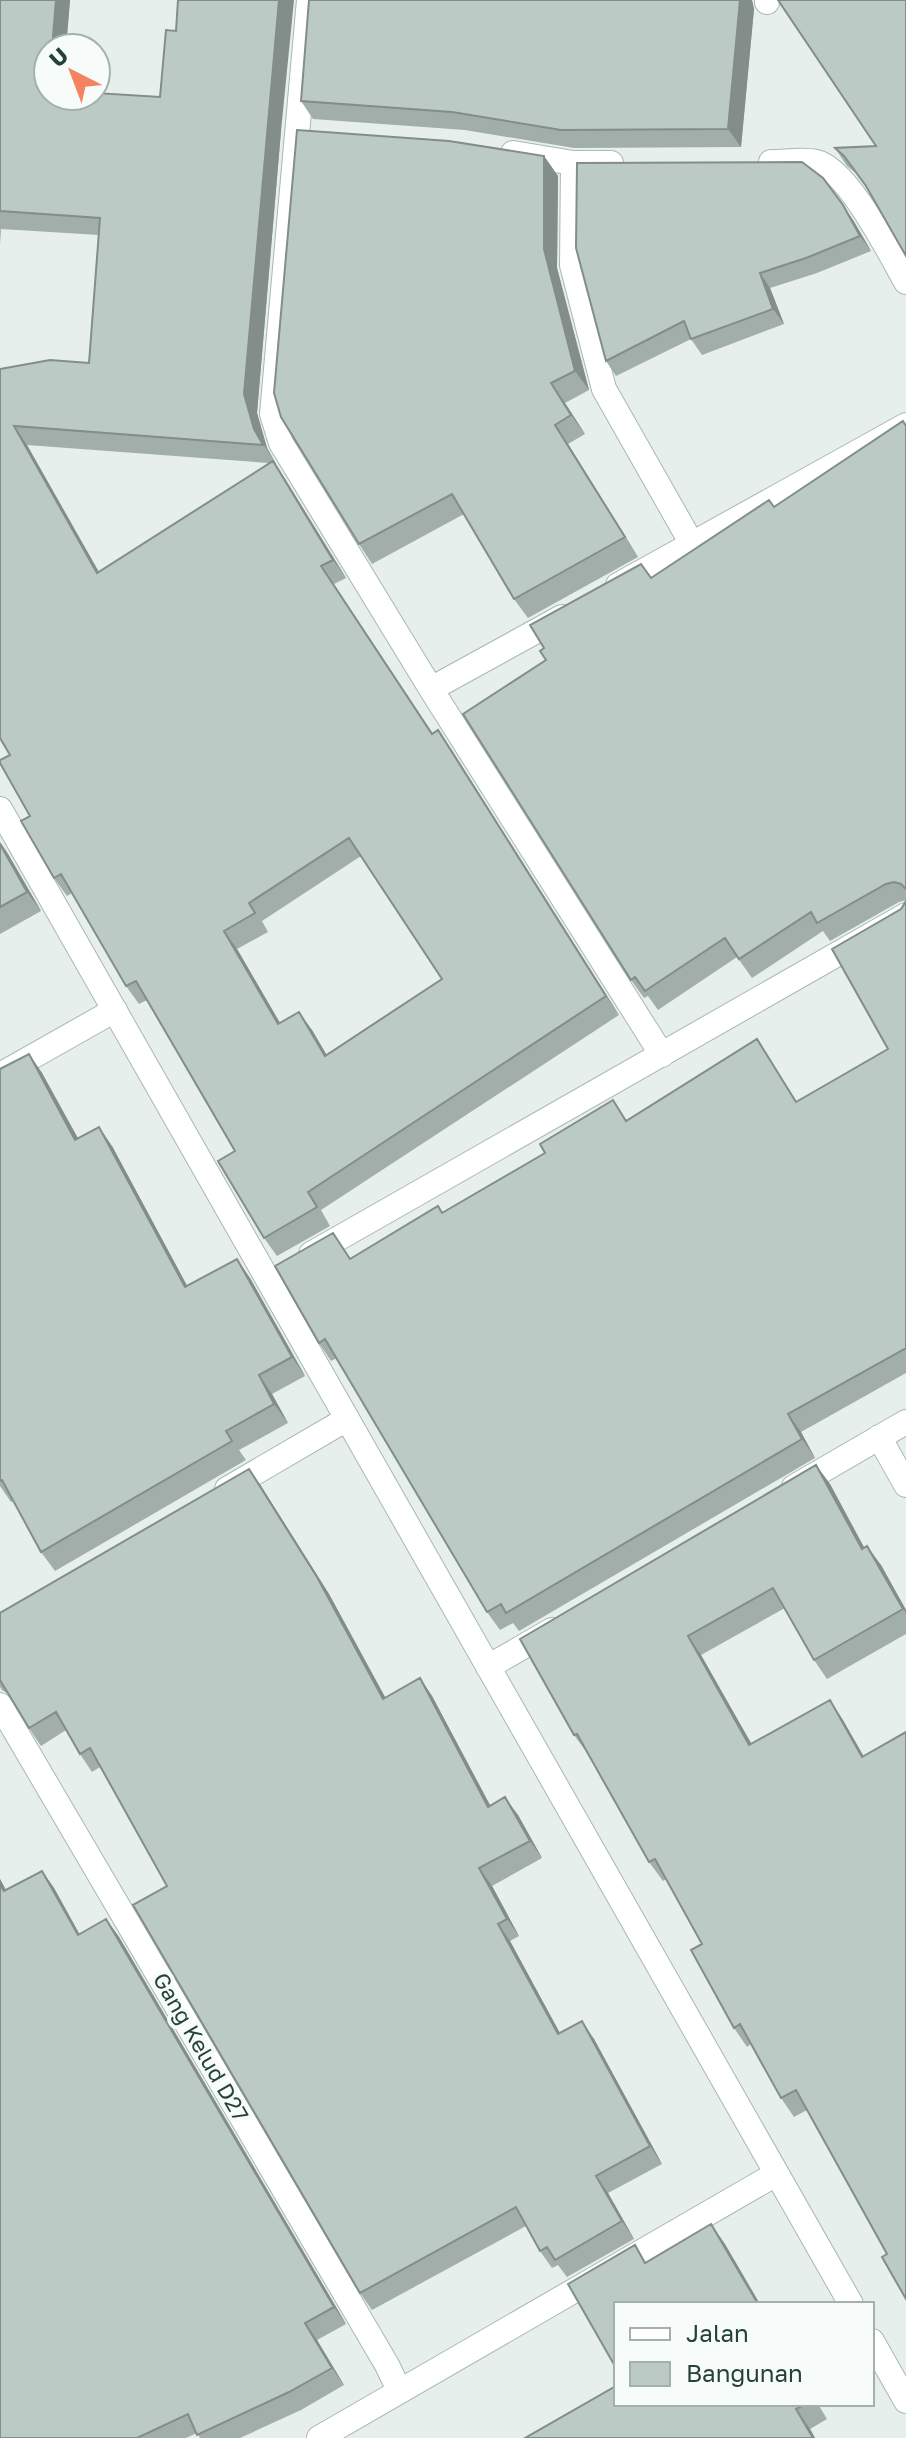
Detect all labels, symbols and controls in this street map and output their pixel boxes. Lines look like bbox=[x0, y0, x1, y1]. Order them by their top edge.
north arrow bbox=[32, 32, 112, 112]
text: U bbox=[43, 41, 73, 72]
street label: Gang Kelud D27 bbox=[148, 1968, 255, 2126]
legend bbox=[614, 2302, 874, 2406]
text: Jalan bbox=[686, 2318, 749, 2347]
text: Bangunan bbox=[686, 2358, 803, 2387]

